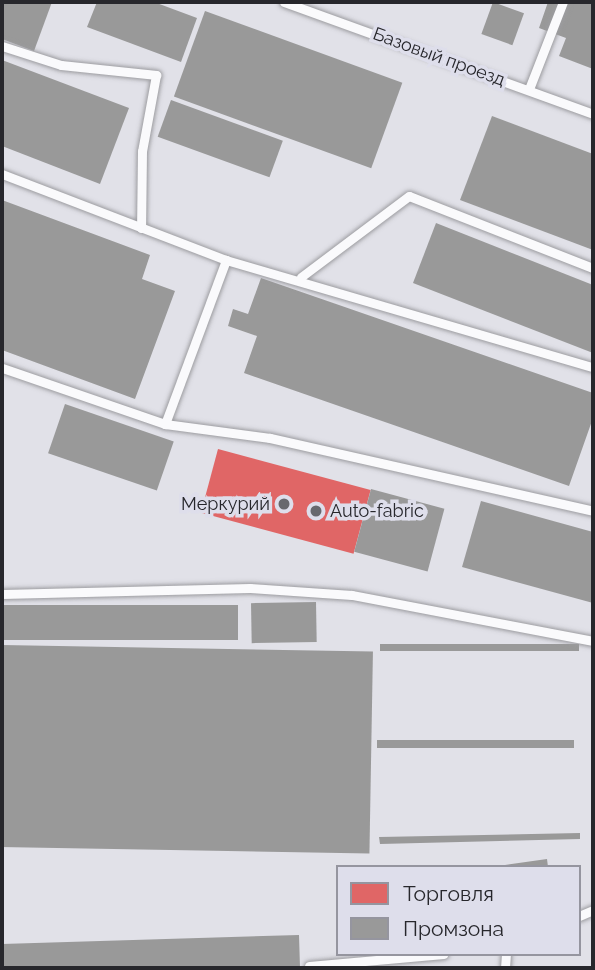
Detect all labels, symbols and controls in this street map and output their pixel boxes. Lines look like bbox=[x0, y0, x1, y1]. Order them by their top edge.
street label: Базовый проезд bbox=[370, 23, 508, 91]
place label: Меркурий bbox=[181, 493, 270, 515]
marker: Меркурий bbox=[276, 496, 292, 512]
place label: Auto-fabric bbox=[330, 500, 424, 522]
marker: Auto-fabric bbox=[308, 503, 324, 519]
legend bbox=[336, 865, 581, 956]
text: Торговля bbox=[403, 881, 494, 906]
text: Промзона bbox=[403, 916, 504, 941]

